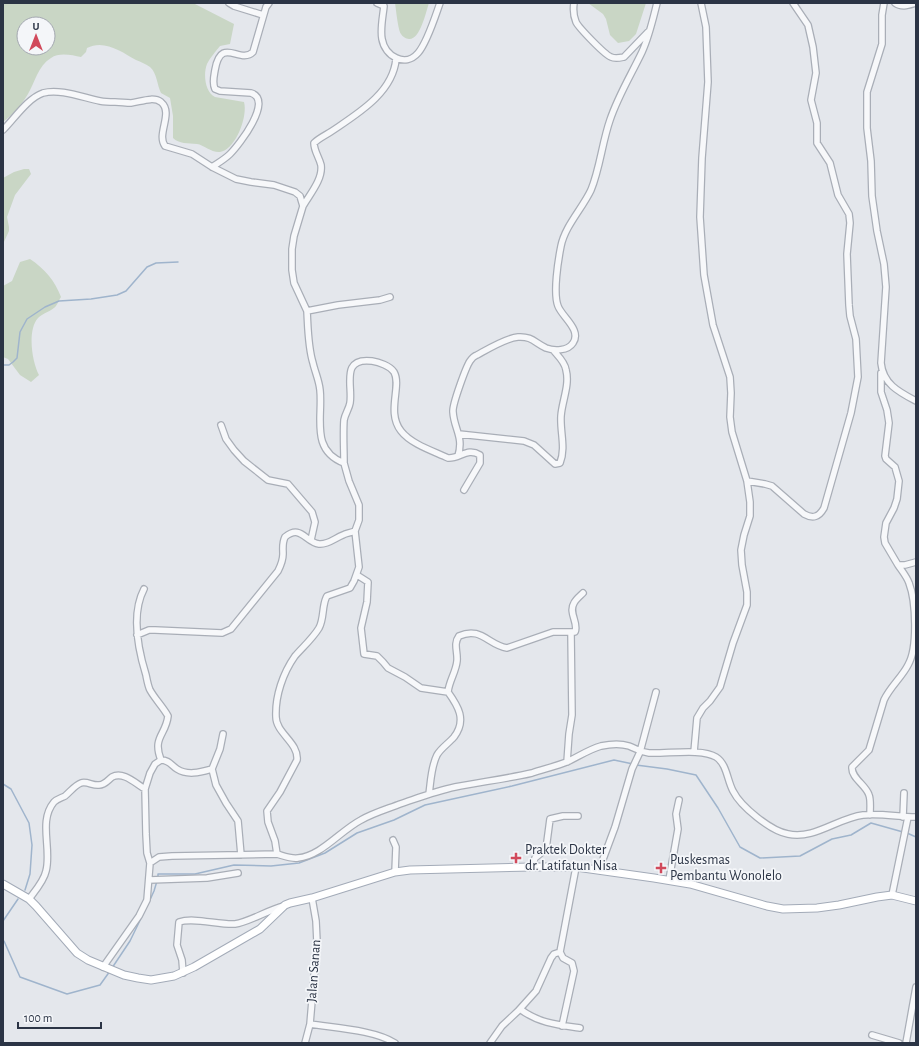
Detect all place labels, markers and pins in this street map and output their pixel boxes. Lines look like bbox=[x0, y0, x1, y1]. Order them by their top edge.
place label: Praktek Dokter dr. Latifatun Nisa bbox=[525, 843, 618, 873]
marker: Praktek Dokter dr. Latifatun Nisa bbox=[510, 852, 522, 864]
place label: Puskesmas Pembantu Wonolelo bbox=[670, 853, 782, 883]
marker: Puskesmas Pembantu Wonolelo bbox=[655, 862, 667, 874]

